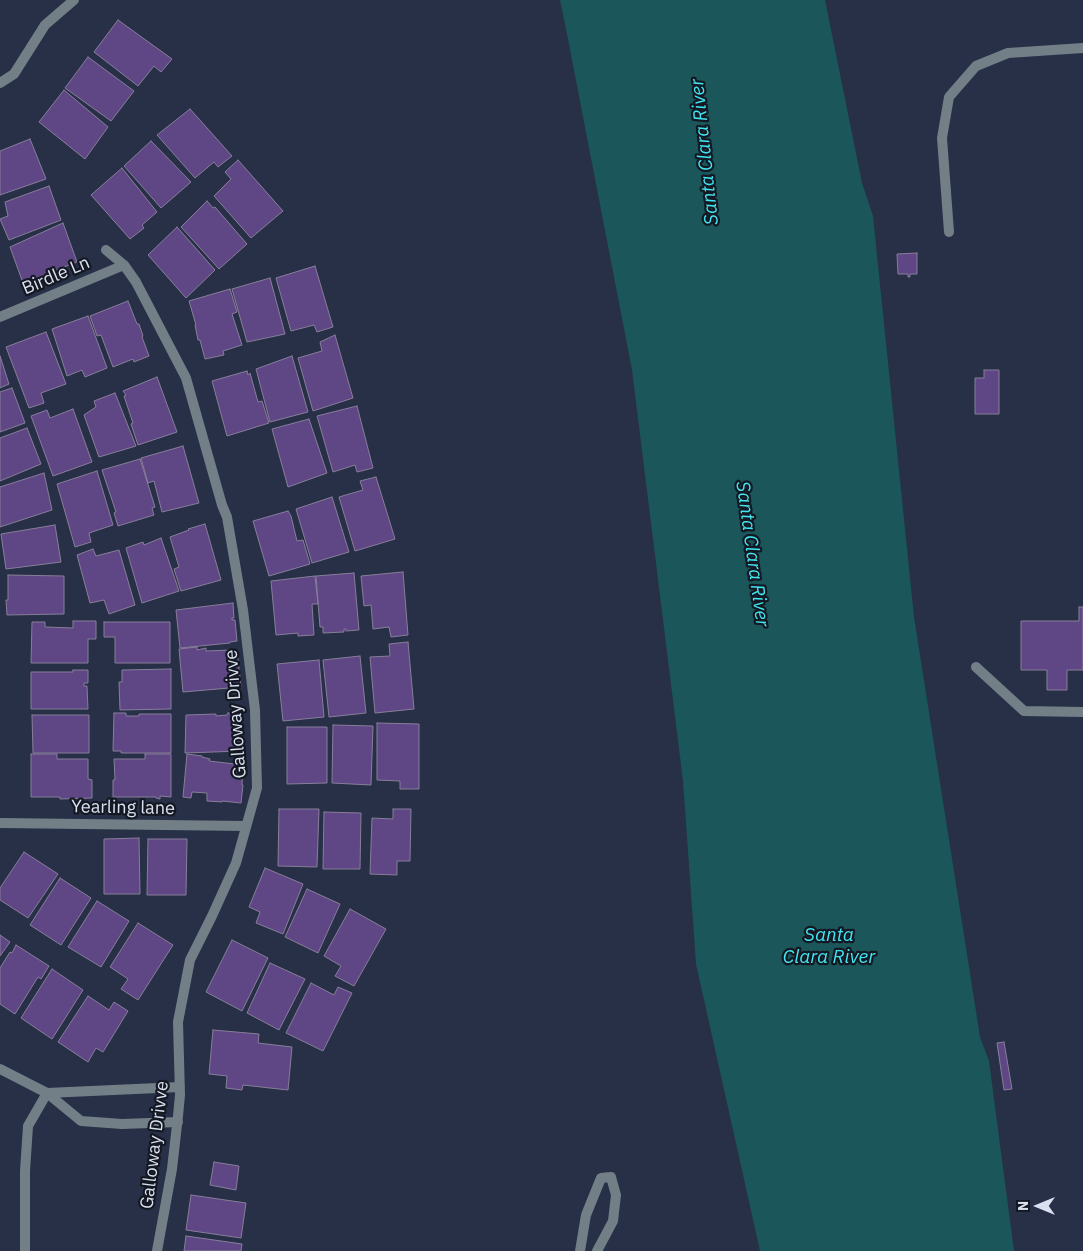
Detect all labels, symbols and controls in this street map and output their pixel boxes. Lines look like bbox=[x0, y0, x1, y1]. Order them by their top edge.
water label: Santa Clara River bbox=[686, 78, 724, 226]
street label: Birdle Ln bbox=[19, 252, 93, 300]
water label: Santa Clara River bbox=[731, 480, 773, 628]
street label: Galloway Drivve bbox=[221, 649, 251, 779]
street label: Yearling lane bbox=[71, 796, 175, 820]
water label: Santa Clara River bbox=[783, 925, 875, 969]
street label: Galloway Drivve bbox=[136, 1080, 174, 1210]
north arrow bbox=[1013, 1181, 1063, 1231]
text: N bbox=[1014, 1201, 1032, 1211]

